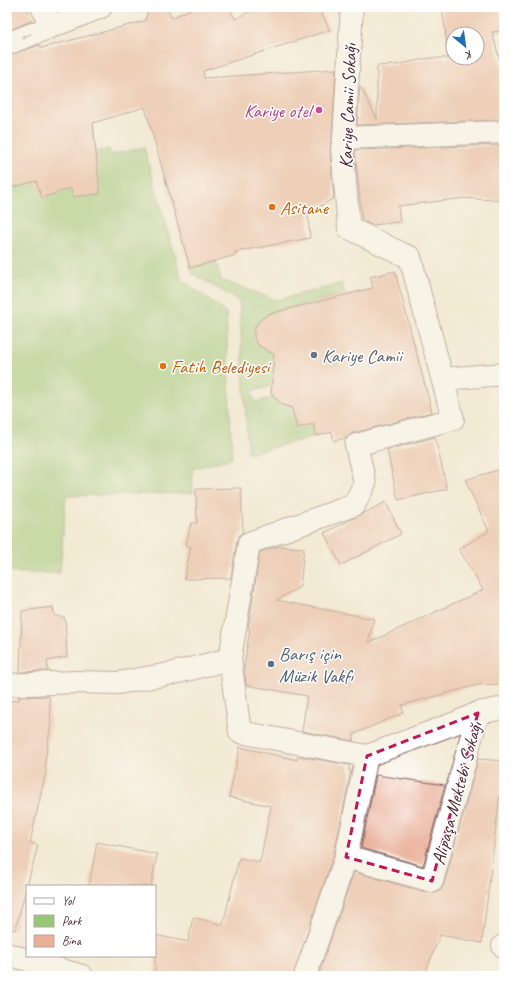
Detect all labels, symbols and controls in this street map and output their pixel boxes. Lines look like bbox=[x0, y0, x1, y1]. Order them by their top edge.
north arrow bbox=[445, 26, 485, 66]
one-way arrow bbox=[19, 34, 31, 40]
street label: Kariye Camii Sokağı bbox=[334, 42, 362, 169]
text: K bbox=[462, 47, 476, 63]
place label: Kariye otel bbox=[244, 99, 315, 123]
marker: Kariye otel bbox=[314, 105, 324, 115]
place label: Asitane bbox=[280, 196, 330, 220]
marker: Asitane bbox=[267, 202, 277, 212]
place label: Kariye Camii bbox=[322, 344, 404, 368]
marker: Kariye Camii bbox=[309, 350, 319, 360]
place label: Fatih Belediyesi bbox=[171, 355, 272, 379]
marker: Fatih Belediyesi bbox=[158, 361, 168, 371]
place label: Barış için Müzik Vakfı bbox=[279, 642, 354, 688]
marker: Barış için Müzik Vakfı bbox=[266, 659, 276, 669]
street label: Alipaşa Mektebi Sokağı bbox=[426, 718, 488, 867]
legend bbox=[26, 885, 156, 957]
text: Yol bbox=[62, 893, 76, 909]
text: Park bbox=[62, 913, 83, 929]
text: Bina bbox=[62, 933, 82, 949]

